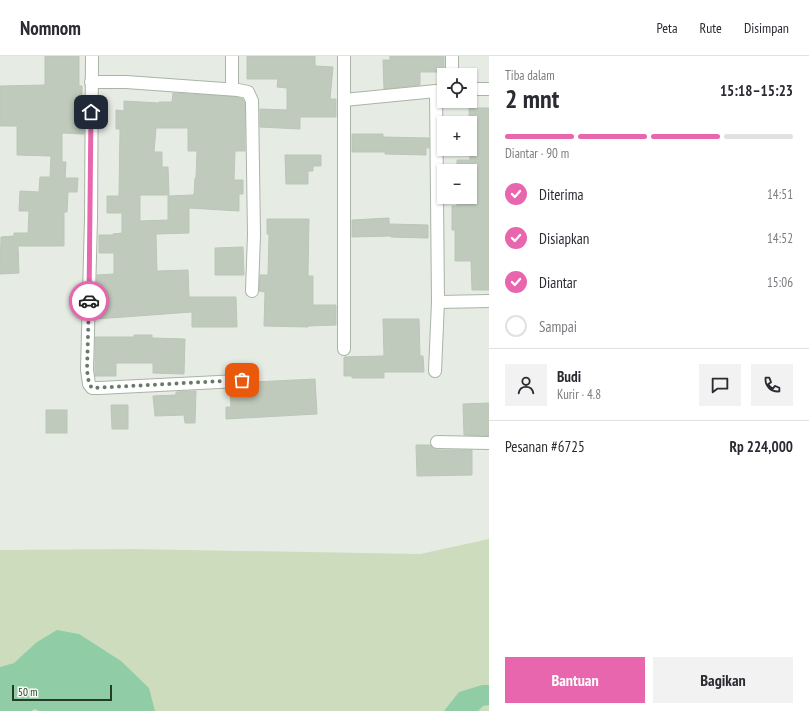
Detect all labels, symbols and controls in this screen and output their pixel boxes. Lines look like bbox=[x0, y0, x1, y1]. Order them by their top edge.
text: Nomnom bbox=[20, 16, 81, 40]
text: Peta bbox=[656, 19, 678, 37]
text: Rute bbox=[700, 19, 722, 37]
text: Disimpan bbox=[744, 19, 789, 37]
text: Tiba dalam bbox=[505, 67, 555, 84]
map controls bbox=[437, 68, 477, 204]
button: locate bbox=[437, 68, 477, 108]
text: 15:18–15:23 bbox=[720, 81, 793, 100]
text: 2 mnt bbox=[505, 82, 559, 115]
pin bbox=[74, 95, 108, 129]
icon: home bbox=[80, 101, 102, 123]
button: + bbox=[437, 116, 477, 156]
text: Diantar · 90 m bbox=[505, 145, 569, 162]
button: − bbox=[437, 164, 477, 204]
icon: check bbox=[505, 183, 527, 205]
text: Diterima bbox=[539, 185, 583, 204]
text: 14:51 bbox=[767, 186, 793, 203]
icon: check bbox=[505, 227, 527, 249]
text: Disiapkan bbox=[539, 229, 589, 248]
text: 14:52 bbox=[767, 230, 793, 247]
icon: check bbox=[505, 271, 527, 293]
text: Diantar bbox=[539, 273, 577, 292]
text: 15:06 bbox=[767, 274, 793, 291]
courier bbox=[69, 281, 109, 321]
icon: car bbox=[78, 290, 100, 312]
text: Sampai bbox=[539, 317, 577, 336]
pin bbox=[225, 363, 259, 397]
button: person bbox=[505, 364, 547, 406]
button: chat bbox=[699, 364, 741, 406]
button: phone bbox=[751, 364, 793, 406]
text: Budi bbox=[557, 367, 581, 386]
icon: bag bbox=[231, 369, 253, 391]
text: Kurir · 4.8 bbox=[557, 386, 601, 403]
text: Pesanan #6725 bbox=[505, 437, 585, 456]
text: Rp 224,000 bbox=[729, 437, 793, 456]
button: Bantuan bbox=[505, 657, 645, 703]
button: Bagikan bbox=[653, 657, 793, 703]
scale bar bbox=[12, 683, 112, 702]
text: 50 m bbox=[18, 685, 37, 699]

